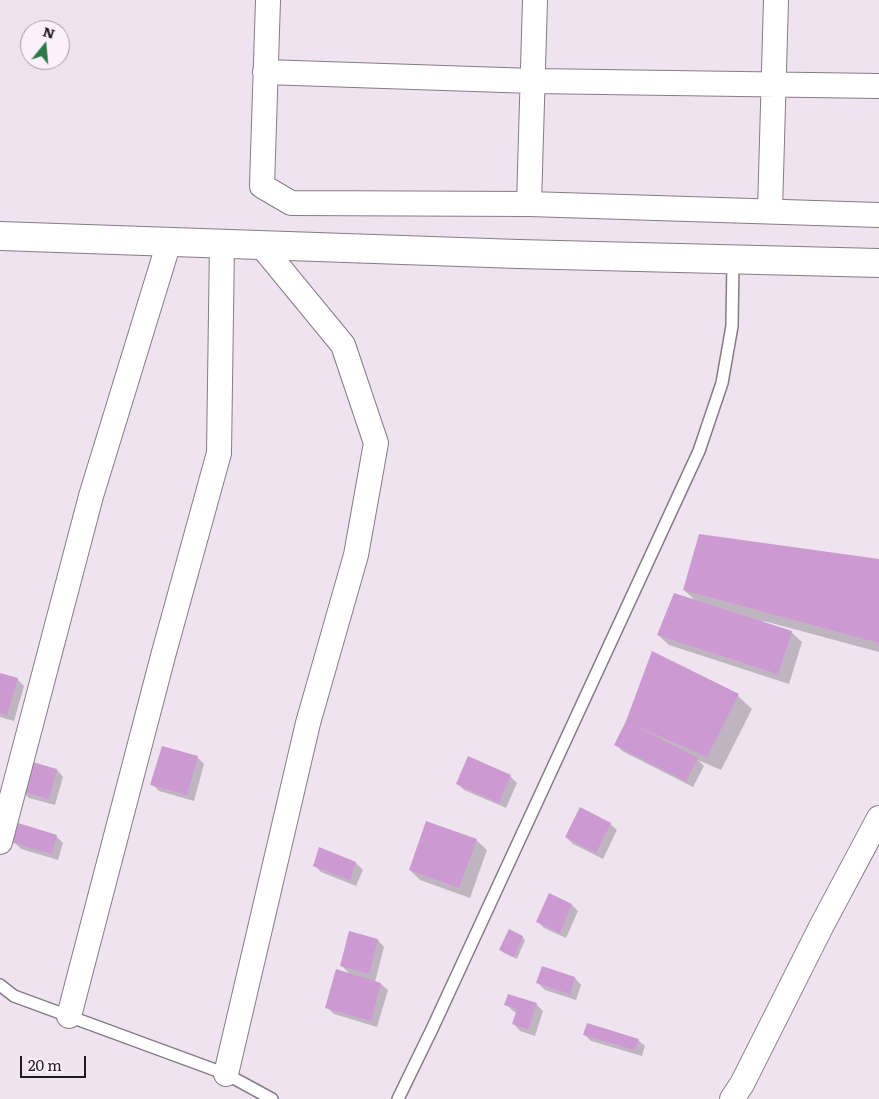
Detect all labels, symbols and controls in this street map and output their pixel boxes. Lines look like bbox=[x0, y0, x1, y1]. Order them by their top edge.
north arrow bbox=[20, 20, 70, 70]
text: N bbox=[41, 20, 58, 43]
scale bar bbox=[22, 1046, 89, 1078]
text: 20 m bbox=[28, 1053, 62, 1076]

